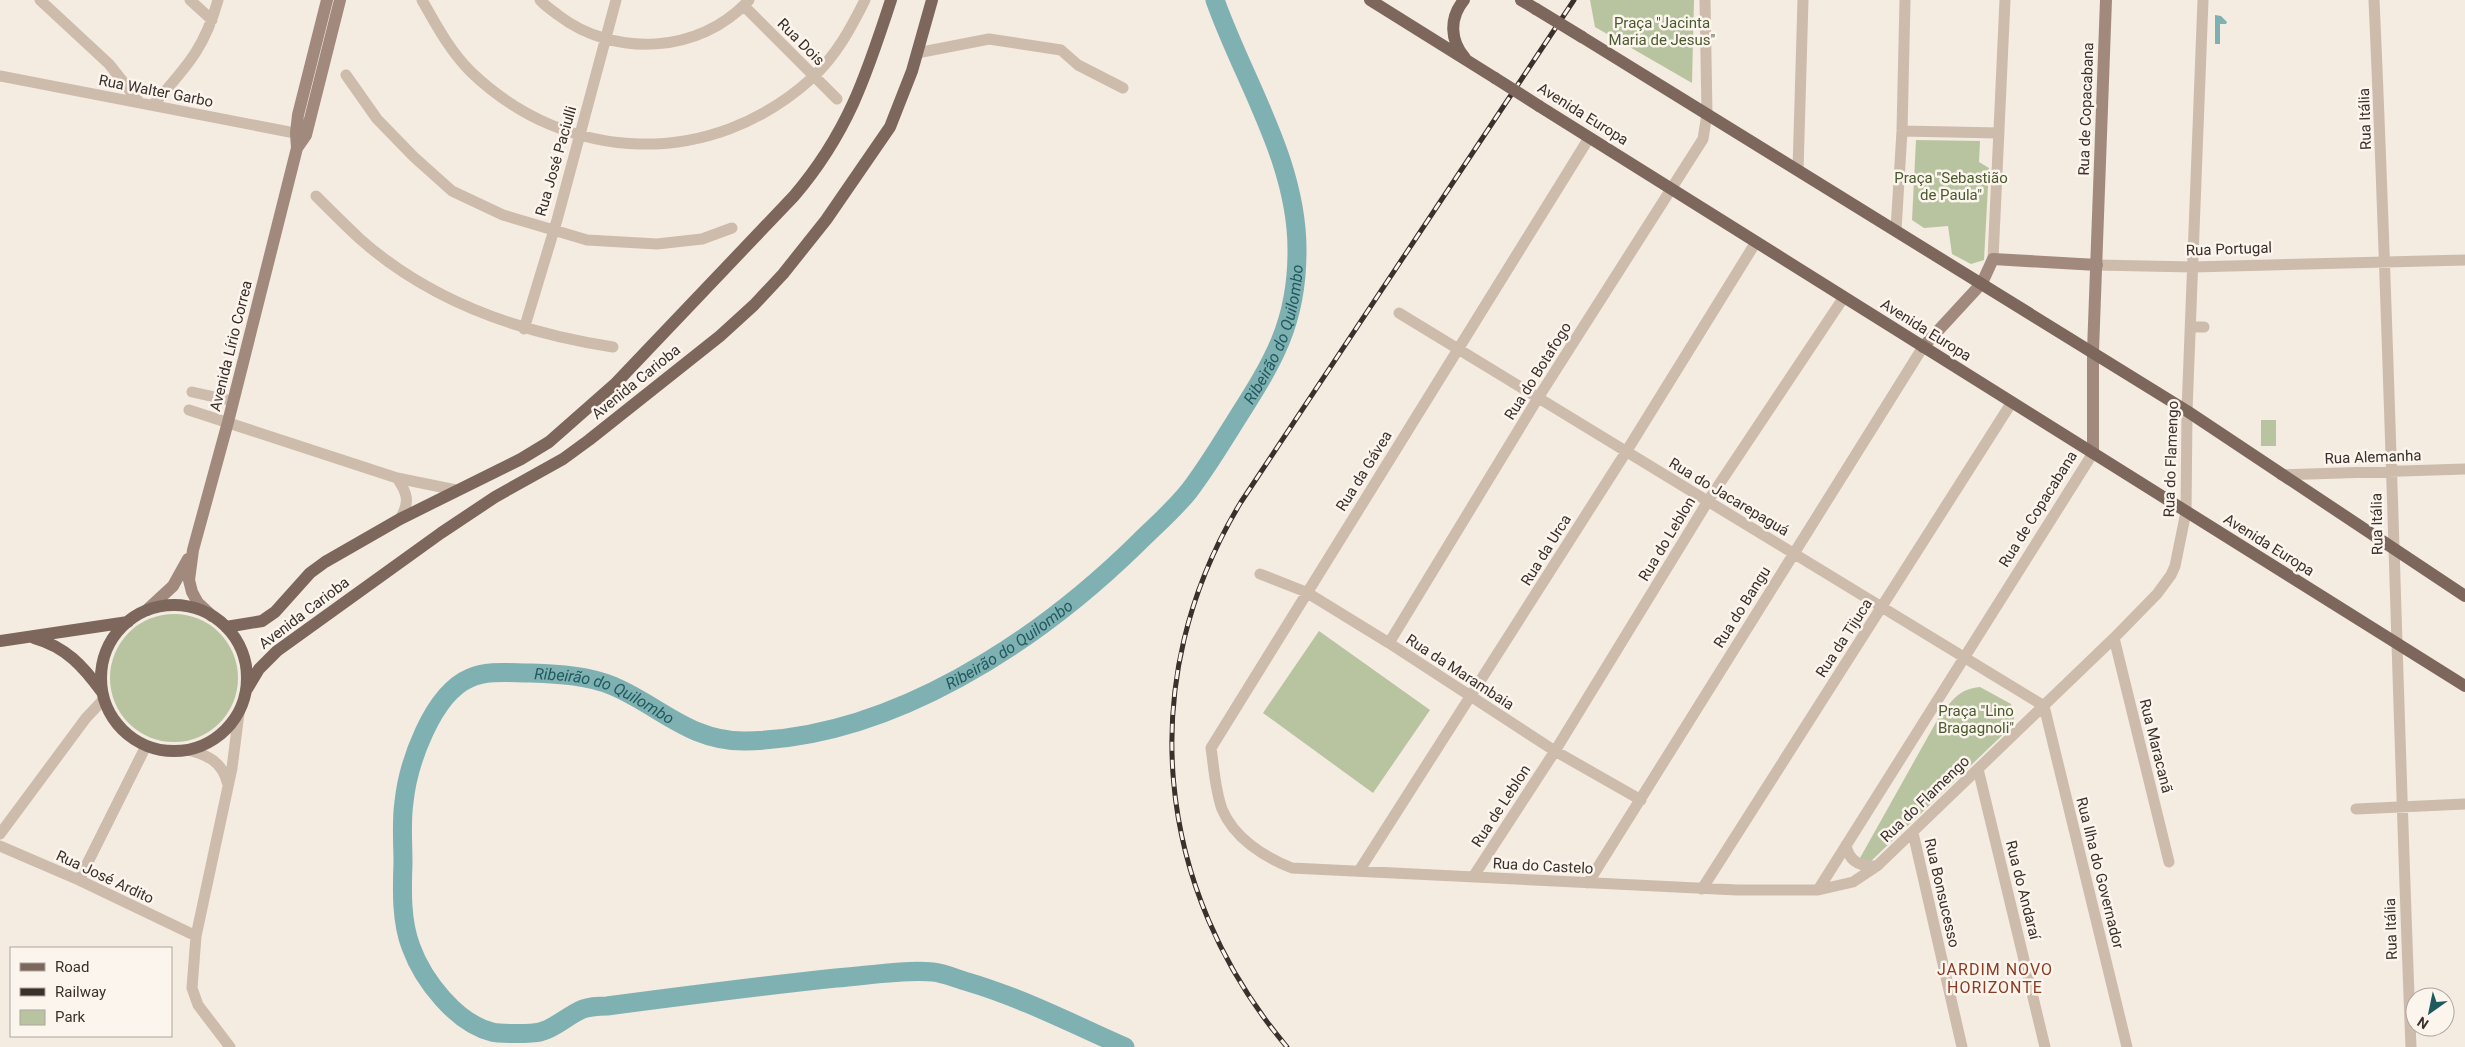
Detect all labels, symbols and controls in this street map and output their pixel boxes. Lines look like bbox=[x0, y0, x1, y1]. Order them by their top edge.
park label: Praça "Jacinta Maria de Jesus" bbox=[1609, 14, 1716, 49]
street label: Rua Dois bbox=[774, 15, 828, 69]
street label: Rua de Copacabana bbox=[2075, 42, 2097, 176]
street label: Rua Walter Garbo bbox=[97, 71, 215, 111]
street label: Avenida Europa bbox=[1534, 79, 1632, 149]
street label: Rua Itália bbox=[2355, 88, 2375, 150]
street label: Rua José Paciulli bbox=[532, 104, 580, 218]
park label: Praça "Sebastião de Paula" bbox=[1894, 169, 2008, 204]
street label: Rua Portugal bbox=[2186, 239, 2272, 259]
water label: Ribeirão do Quilombo bbox=[1239, 264, 1306, 407]
street label: Avenida Lírio Correa bbox=[206, 279, 256, 413]
street label: Avenida Europa bbox=[1877, 295, 1975, 365]
street label: Rua do Botafogo bbox=[1501, 319, 1575, 423]
street label: Avenida Carioba bbox=[588, 341, 684, 423]
street label: Rua do Flamengo bbox=[2160, 400, 2182, 518]
street label: Rua da Gávea bbox=[1332, 428, 1396, 514]
street label: Rua Alemanha bbox=[2324, 446, 2422, 468]
street label: Rua de Copacabana bbox=[1995, 448, 2081, 570]
street label: Rua do Jacarepaguá bbox=[1666, 454, 1792, 540]
street label: Rua Itália bbox=[2367, 493, 2387, 555]
street label: Rua do Leblon bbox=[1635, 494, 1699, 584]
street label: Avenida Europa bbox=[2220, 510, 2318, 580]
street label: Rua da Urca bbox=[1517, 511, 1575, 589]
street label: Rua do Bangu bbox=[1710, 563, 1774, 651]
street label: Avenida Carioba bbox=[255, 573, 353, 653]
water label: Ribeirão do Quilombo bbox=[942, 595, 1076, 693]
street label: Rua da Tijuca bbox=[1812, 595, 1876, 681]
street label: Rua da Marambaia bbox=[1402, 630, 1518, 714]
water label: Ribeirão do Quilombo bbox=[534, 664, 678, 728]
street label: Rua Maracanã bbox=[2136, 697, 2176, 795]
park label: Praça "Lino Bragagnoli" bbox=[1938, 702, 2014, 737]
street label: Rua do Flamengo bbox=[1877, 752, 1973, 846]
street label: Rua de Leblon bbox=[1468, 761, 1534, 851]
street label: Rua Ilha do Governador bbox=[2072, 795, 2128, 951]
street label: Rua Bonsucesso bbox=[1921, 837, 1963, 949]
street label: Rua do Andaraí bbox=[2002, 839, 2044, 943]
street label: Rua José Ardito bbox=[53, 846, 157, 908]
street label: Rua do Castelo bbox=[1492, 854, 1594, 878]
street label: Rua Itália bbox=[2381, 898, 2401, 960]
legend bbox=[10, 947, 172, 1037]
text: Road bbox=[55, 958, 89, 976]
district label: JARDIM NOVO HORIZONTE bbox=[1937, 960, 2053, 997]
text: Railway bbox=[55, 983, 106, 1001]
north arrow bbox=[2405, 987, 2455, 1037]
text: Park bbox=[55, 1008, 86, 1026]
text: N bbox=[2414, 1013, 2431, 1032]

